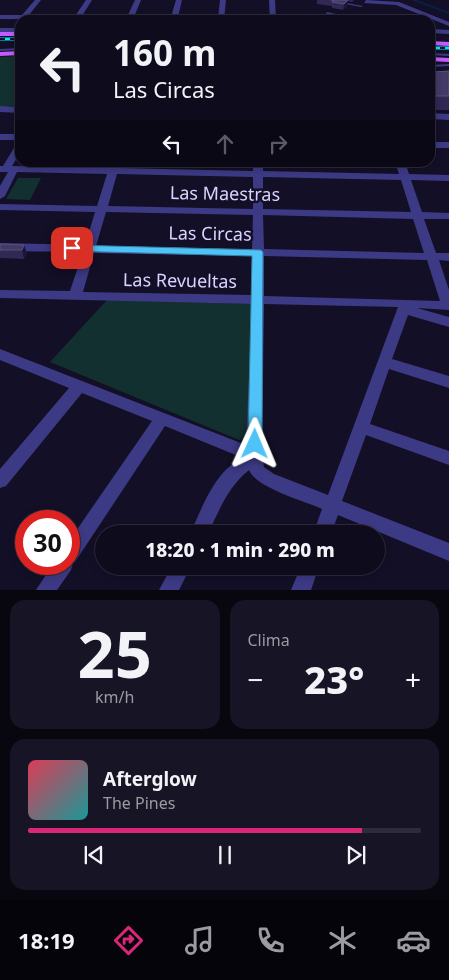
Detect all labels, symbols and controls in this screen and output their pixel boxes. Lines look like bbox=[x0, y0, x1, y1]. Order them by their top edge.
text: 160 m bbox=[113, 29, 216, 76]
icon: left bbox=[30, 35, 95, 100]
text: Las Circas bbox=[113, 74, 215, 104]
icon: left bbox=[158, 130, 186, 158]
icon: ahead bbox=[211, 130, 239, 158]
icon: right bbox=[264, 130, 292, 158]
street label: Las Maestras bbox=[170, 180, 280, 206]
street label: Las Circas bbox=[168, 220, 252, 246]
pin bbox=[51, 227, 93, 269]
icon: arrive bbox=[58, 234, 86, 262]
street label: Las Revueltas bbox=[123, 267, 237, 293]
position arrow bbox=[228, 417, 280, 469]
speed limit sign: 30 bbox=[15, 510, 80, 575]
text: 18:20 · 1 min · 290 m bbox=[145, 537, 335, 563]
text: 25 bbox=[78, 609, 152, 697]
text: Clima bbox=[248, 629, 290, 651]
text: 23° bbox=[304, 653, 364, 705]
text: − bbox=[248, 660, 264, 698]
text: + bbox=[405, 660, 421, 698]
text: km/h bbox=[95, 686, 134, 708]
text: Afterglow bbox=[103, 766, 197, 792]
text: The Pines bbox=[103, 792, 175, 814]
icon: previous bbox=[80, 841, 108, 869]
icon: pause bbox=[211, 841, 239, 869]
icon: next bbox=[342, 841, 370, 869]
icon: directions bbox=[111, 923, 146, 958]
icon: music bbox=[182, 923, 217, 958]
icon: phone bbox=[253, 923, 288, 958]
icon: climate bbox=[325, 923, 360, 958]
icon: car bbox=[396, 923, 431, 958]
text: 18:19 bbox=[18, 925, 75, 955]

